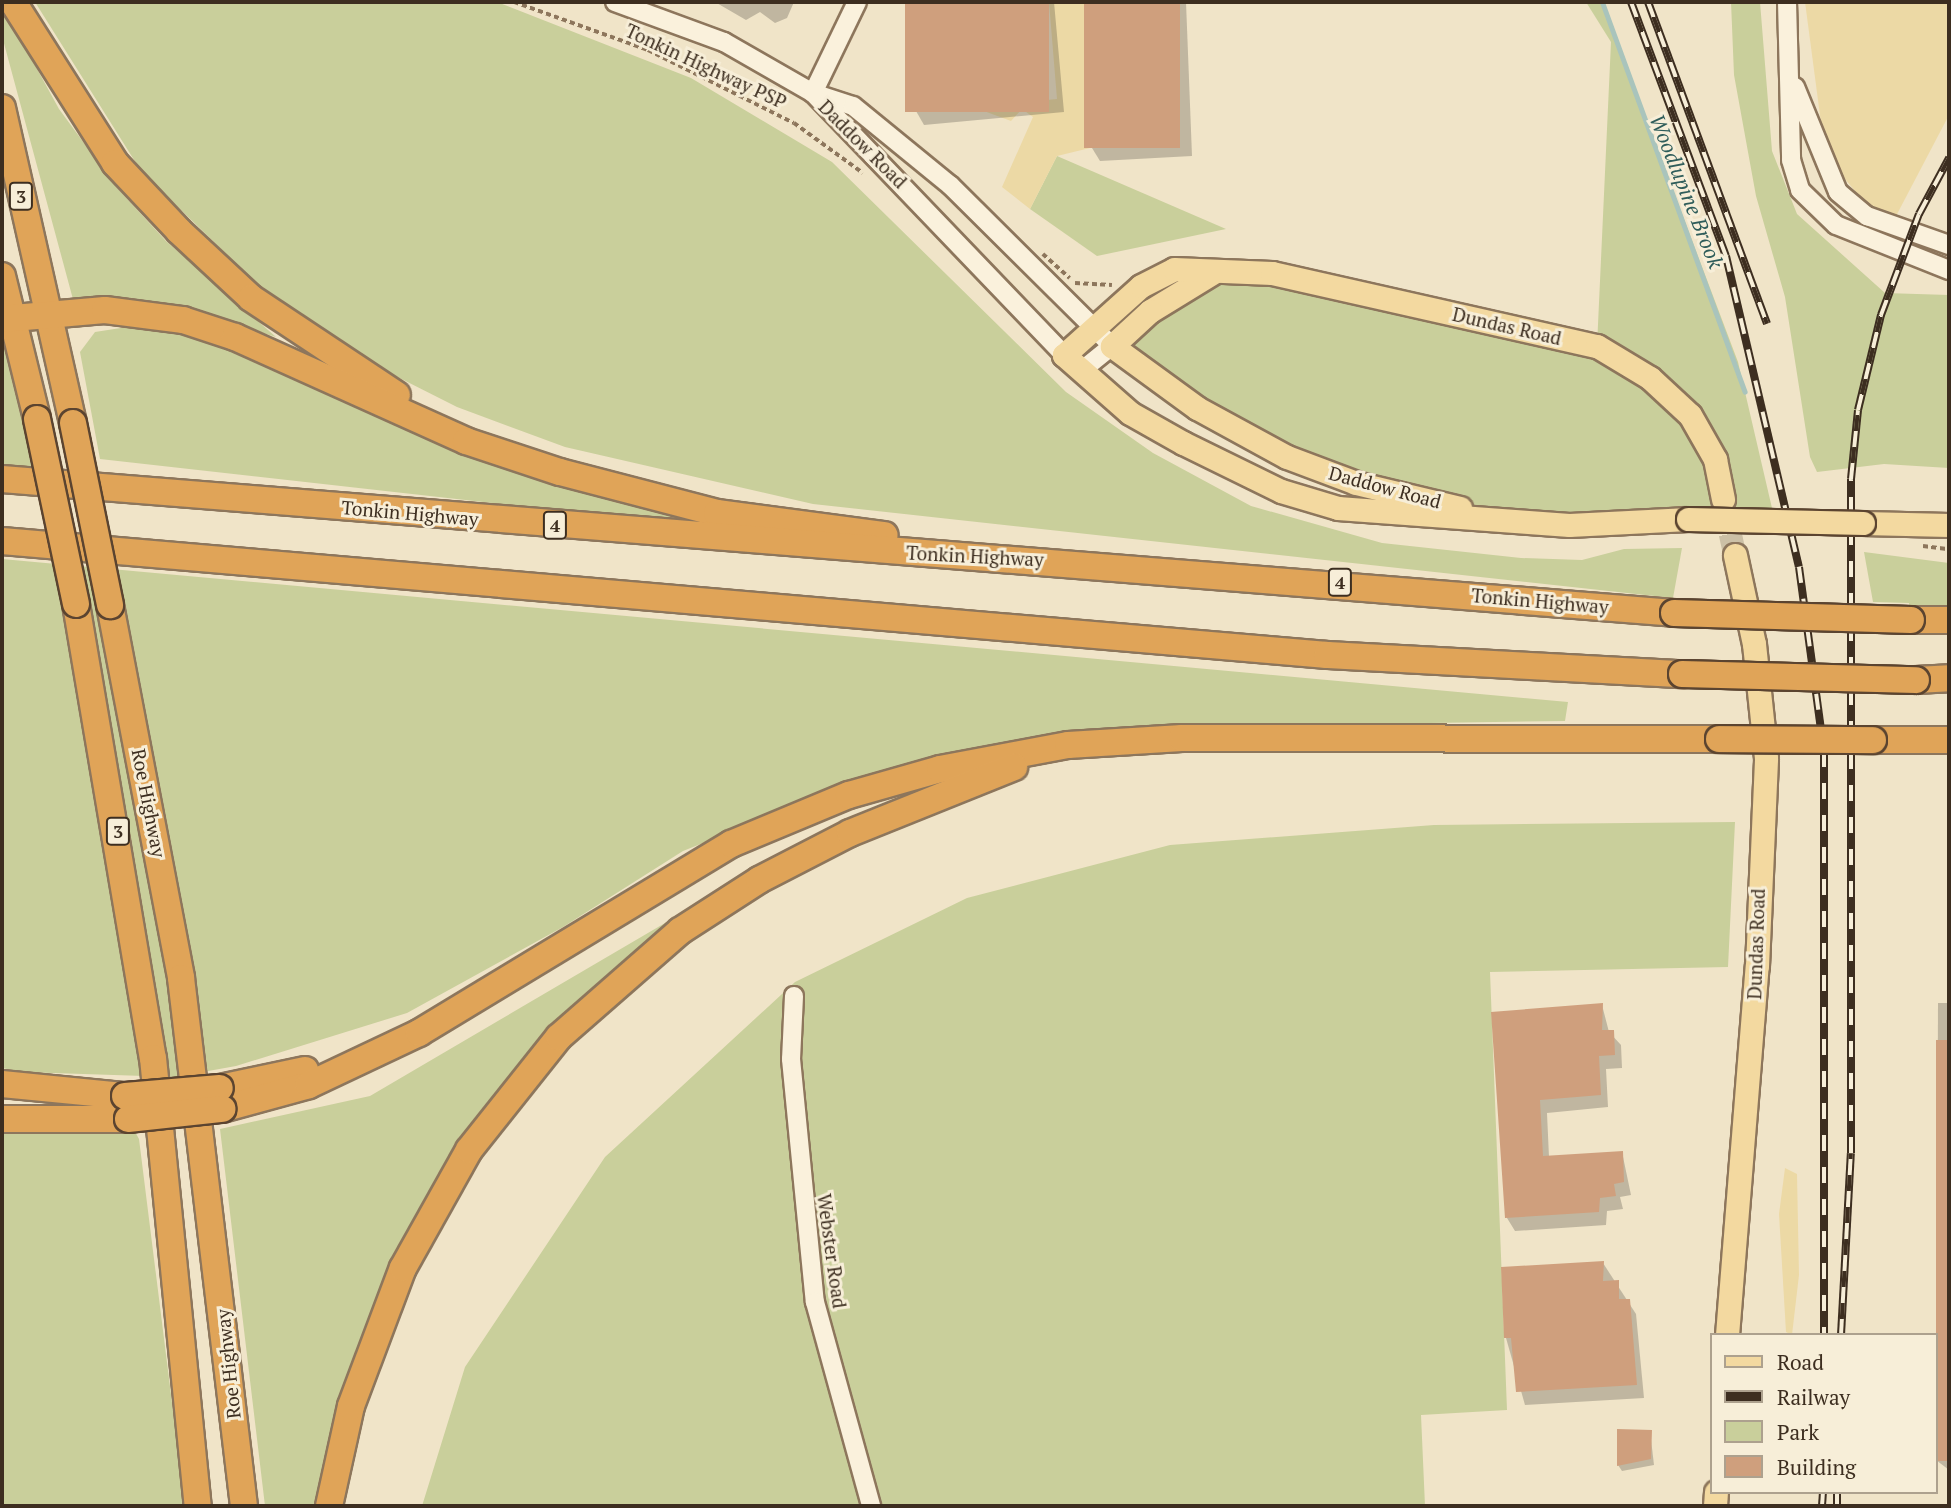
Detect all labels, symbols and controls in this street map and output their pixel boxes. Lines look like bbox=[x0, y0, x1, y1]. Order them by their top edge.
street label: Tonkin Highway PSP bbox=[622, 19, 790, 113]
street label: Daddow Road bbox=[814, 95, 912, 193]
water label: Woodlupine Brook bbox=[1645, 110, 1729, 272]
road number: 3 bbox=[9, 182, 33, 210]
street label: Dundas Road bbox=[1450, 302, 1564, 350]
street label: Daddow Road bbox=[1326, 461, 1444, 513]
street label: Tonkin Highway bbox=[341, 496, 479, 530]
road number: 4 bbox=[543, 510, 567, 540]
street label: Tonkin Highway bbox=[906, 541, 1044, 571]
road number: 4 bbox=[1328, 568, 1352, 596]
street label: Tonkin Highway bbox=[1471, 584, 1609, 618]
street label: Roe Highway bbox=[127, 747, 171, 859]
road number: 3 bbox=[106, 816, 130, 846]
street label: Dundas Road bbox=[1743, 888, 1769, 1000]
street label: Webster Road bbox=[813, 1192, 851, 1310]
street label: Roe Highway bbox=[211, 1308, 245, 1420]
legend bbox=[1710, 1333, 1937, 1494]
text: Road bbox=[1777, 1348, 1824, 1376]
text: Railway bbox=[1777, 1383, 1850, 1411]
text: Park bbox=[1777, 1418, 1819, 1446]
text: Building bbox=[1777, 1453, 1856, 1481]

